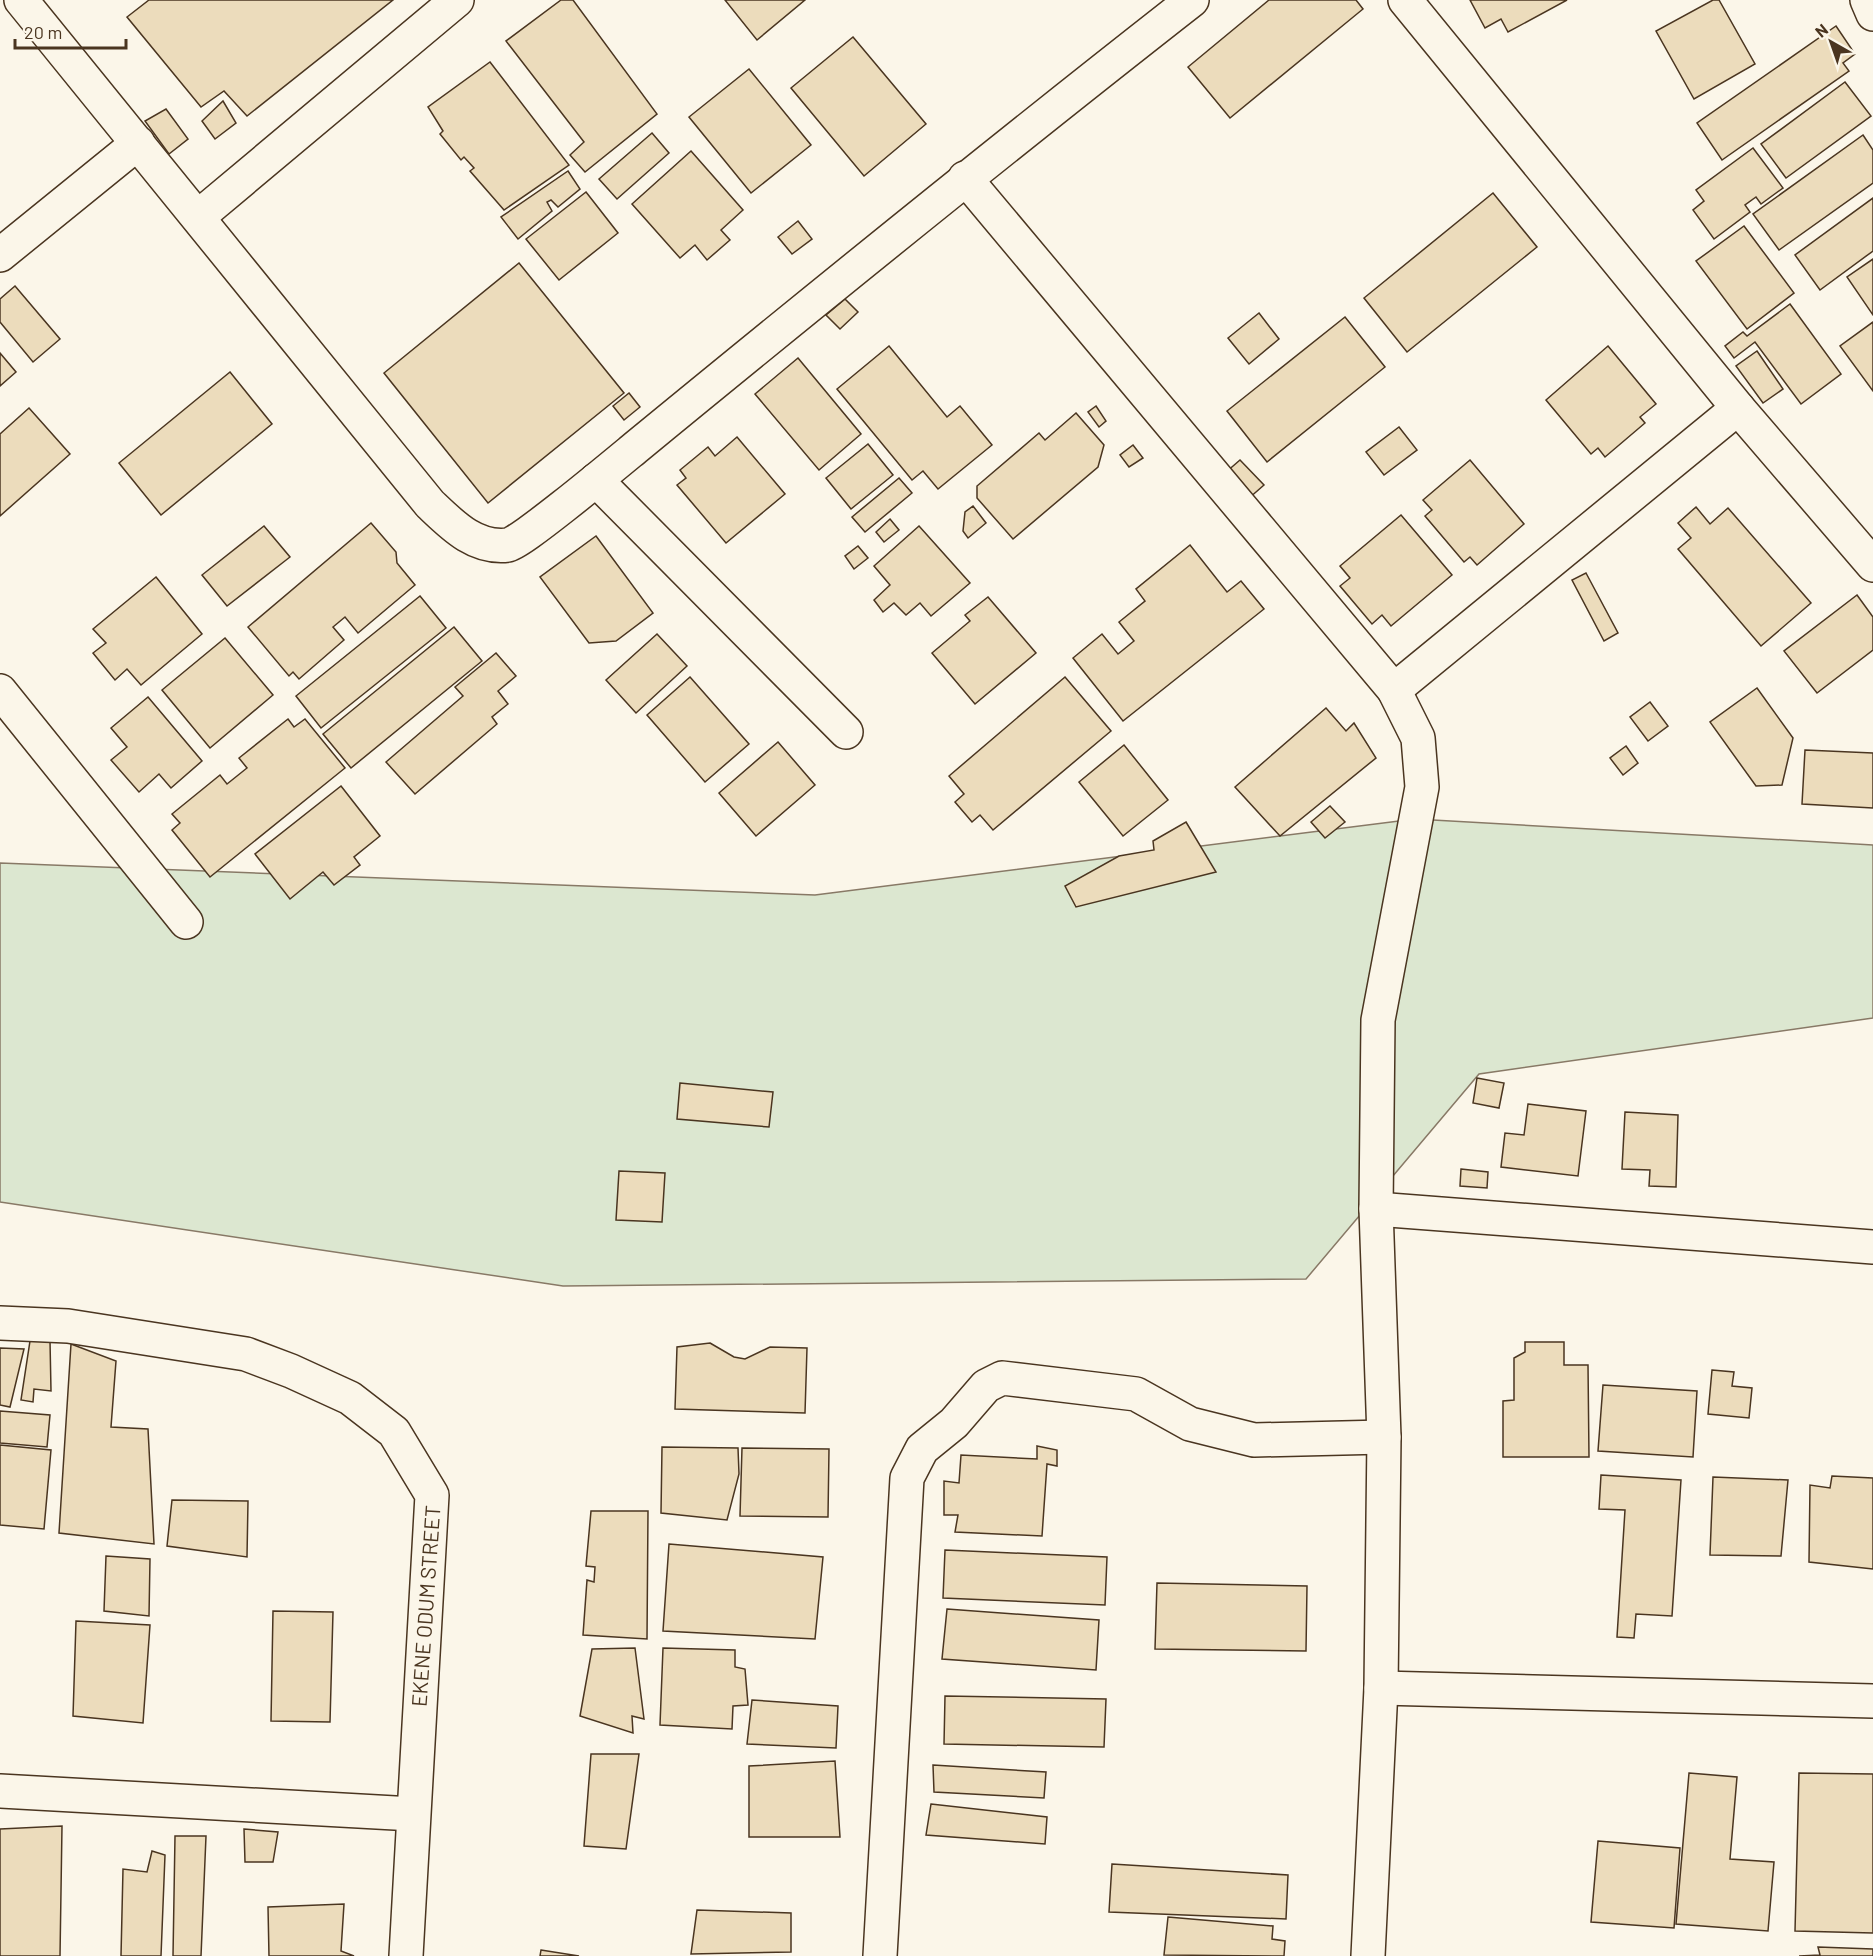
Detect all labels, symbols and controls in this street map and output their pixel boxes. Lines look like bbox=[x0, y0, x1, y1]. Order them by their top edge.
scale bar bbox=[15, 12, 126, 50]
north arrow bbox=[1801, 12, 1861, 72]
text: N bbox=[1811, 19, 1831, 41]
text: 20 m bbox=[24, 21, 62, 43]
street label: EKENE ODUM STREET bbox=[405, 1504, 445, 1708]

